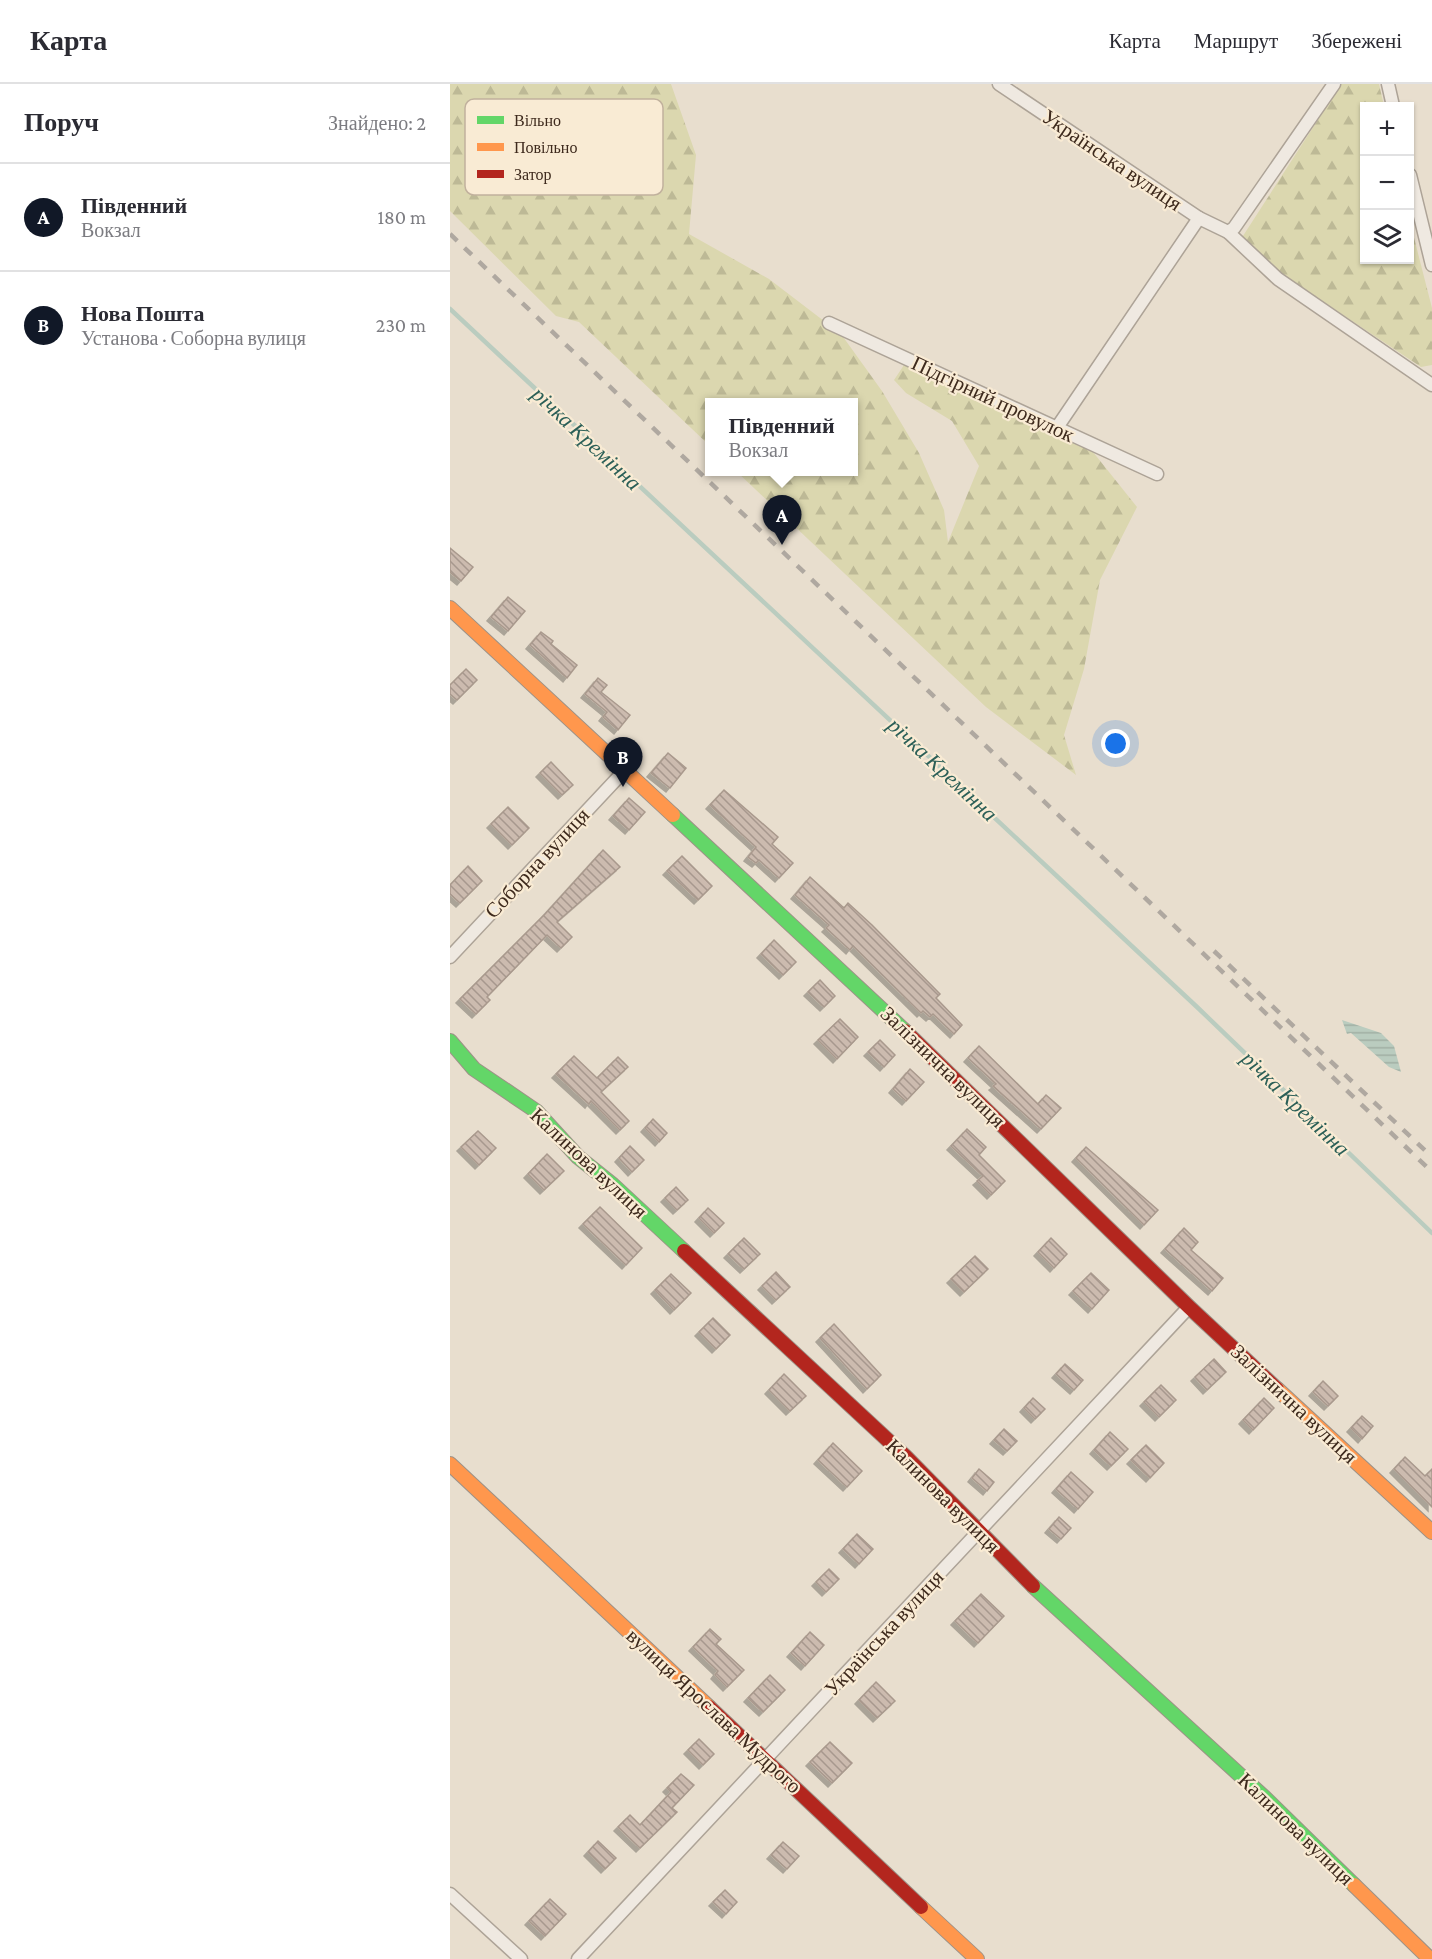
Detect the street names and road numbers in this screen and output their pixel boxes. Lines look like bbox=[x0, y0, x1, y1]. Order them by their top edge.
street label: Українська вулиця bbox=[1037, 104, 1187, 216]
street label: Підгірний провулок bbox=[908, 351, 1079, 448]
street label: Соборна вулиця bbox=[480, 803, 594, 923]
street label: Залізнична вулиця bbox=[876, 1002, 1010, 1133]
street label: Калинова вулиця bbox=[526, 1103, 653, 1223]
street label: Залізнична вулиця bbox=[1226, 1339, 1362, 1469]
street label: Калинова вулиця bbox=[881, 1434, 1005, 1558]
street label: Українська вулиця bbox=[819, 1565, 949, 1701]
street label: вулиця Ярослава Мудрого bbox=[622, 1624, 806, 1798]
street label: Калинова вулиця bbox=[1233, 1768, 1359, 1890]

